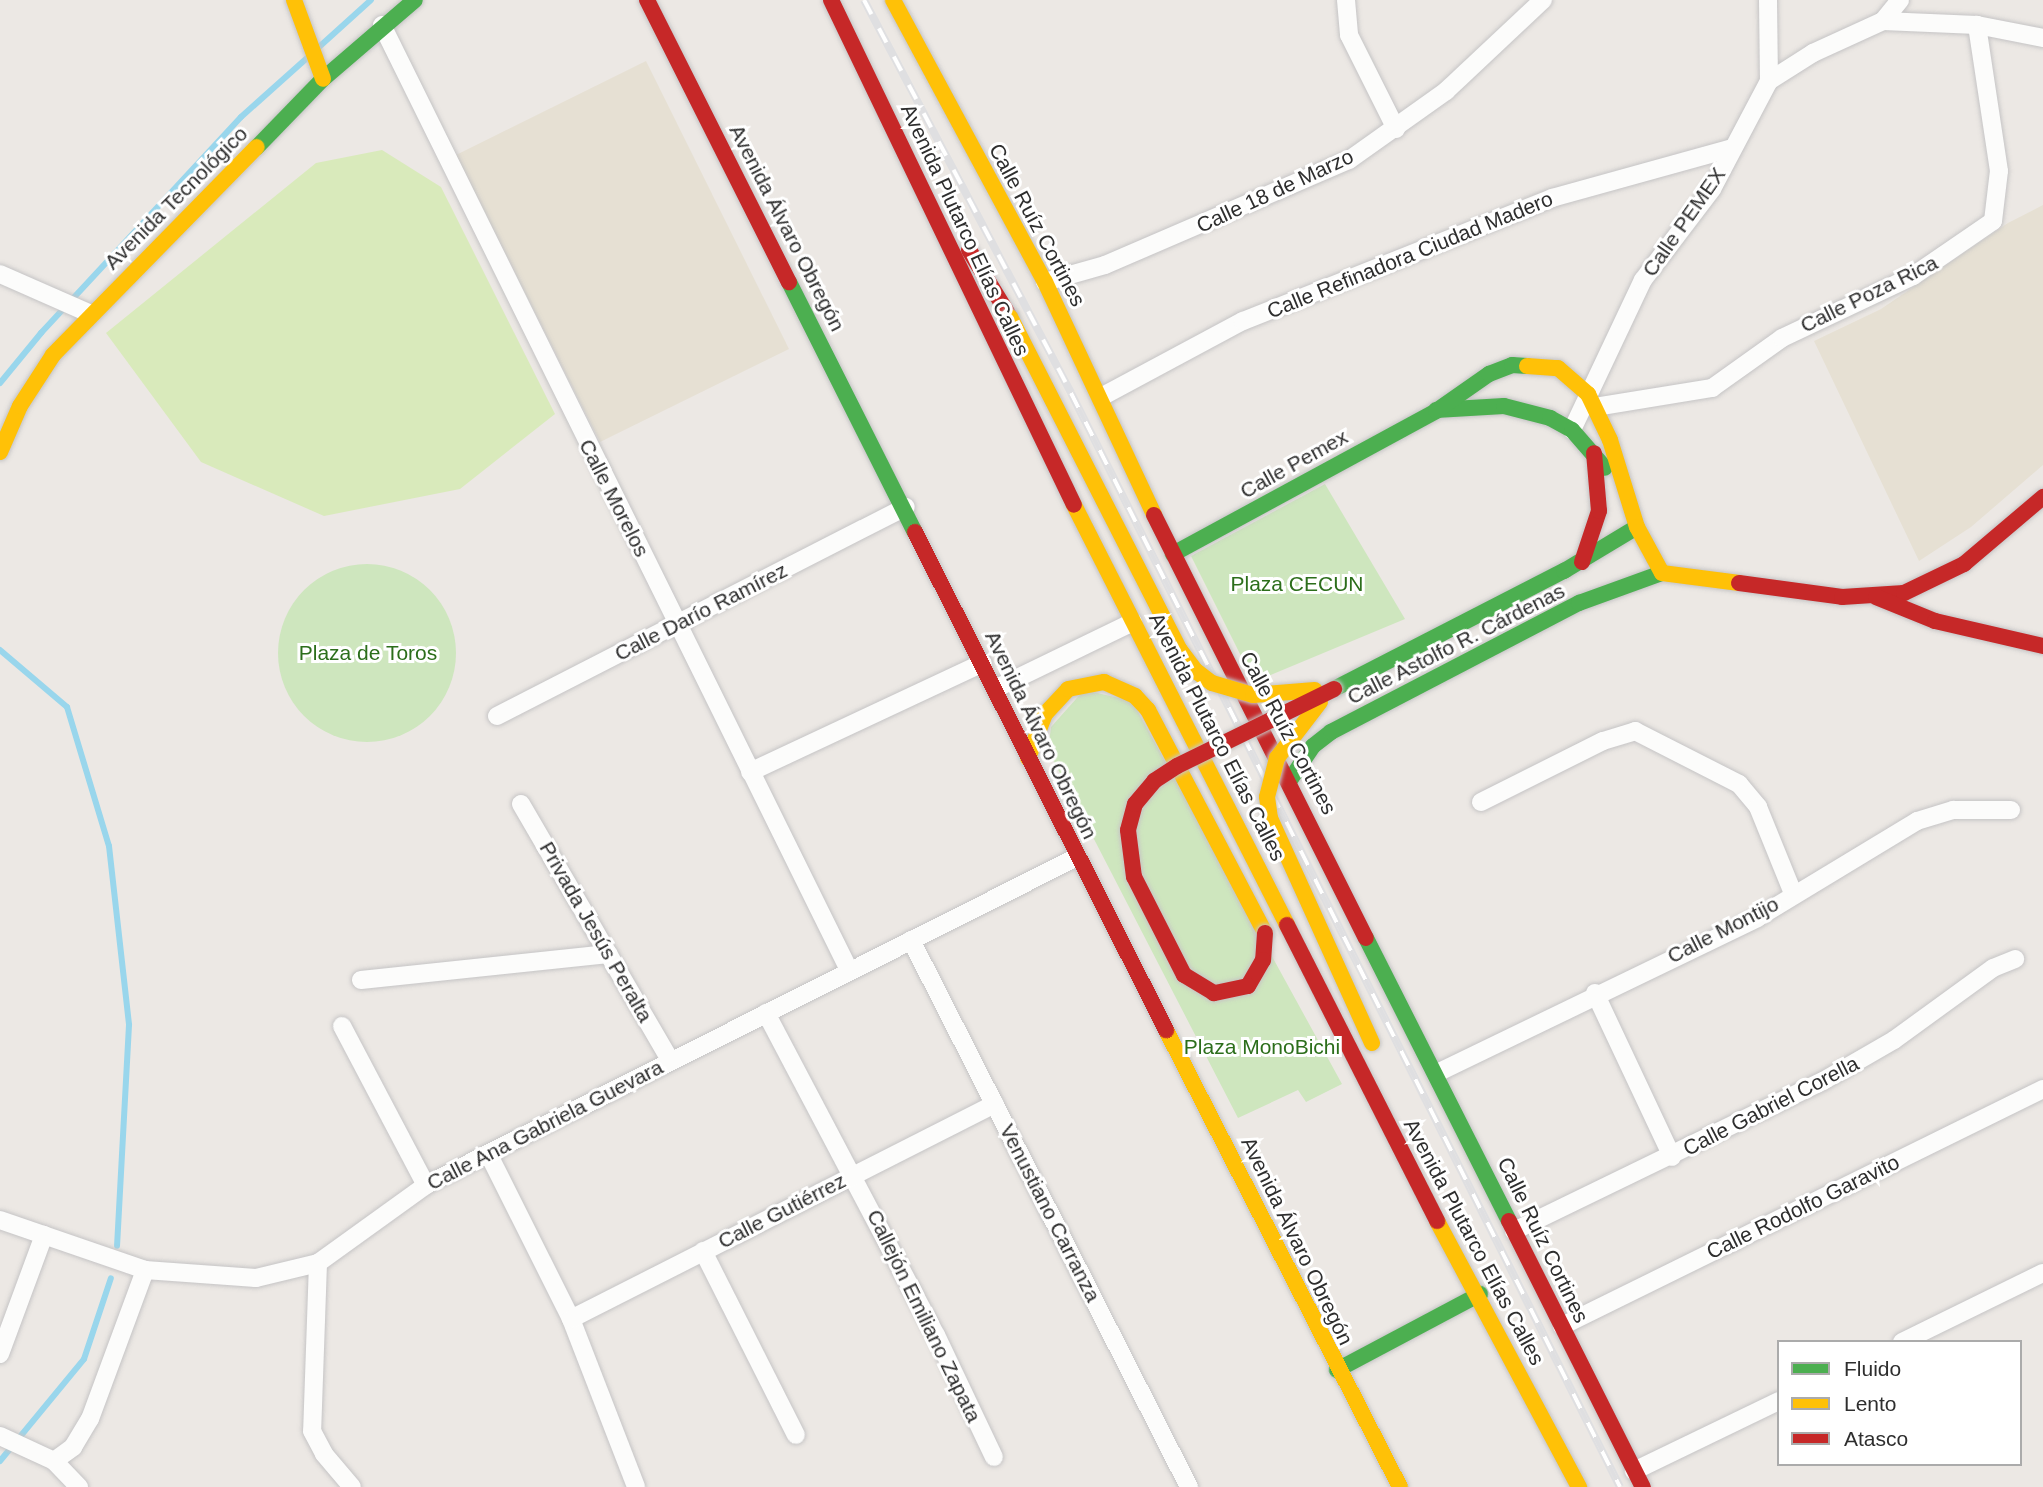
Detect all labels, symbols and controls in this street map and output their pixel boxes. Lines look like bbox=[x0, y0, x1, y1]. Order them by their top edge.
street label: Avenida Plutarco Elías Calles bbox=[895, 100, 1035, 360]
street label: Avenida Tecnológico bbox=[99, 121, 253, 275]
street label: Avenida Álvaro Obregón bbox=[724, 121, 850, 335]
street label: Calle Ruíz Cortines bbox=[983, 139, 1091, 311]
street label: Calle 18 de Marzo bbox=[1192, 144, 1358, 238]
street label: Calle PEMEX bbox=[1637, 163, 1731, 281]
street label: Calle Refinadora Ciudad Madero bbox=[1263, 186, 1557, 324]
street label: Calle Poza Rica bbox=[1796, 250, 1942, 338]
street label: Calle Pemex bbox=[1236, 424, 1352, 504]
street label: Calle Morelos bbox=[574, 435, 654, 561]
street label: Calle Darío Ramírez bbox=[611, 558, 791, 666]
park label: Plaza CECUN bbox=[1230, 571, 1364, 597]
street label: Calle Astolfo R. Cárdenas bbox=[1343, 578, 1569, 710]
street label: Avenida Plutarco Elías Calles bbox=[1143, 609, 1291, 865]
street label: Avenida Álvaro Obregón bbox=[980, 627, 1102, 843]
park label: Plaza de Toros bbox=[299, 640, 437, 666]
street label: Calle Ruíz Cortines bbox=[1234, 647, 1342, 819]
street label: Privada Jesús Peralta bbox=[534, 837, 658, 1027]
street label: Calle Montijo bbox=[1663, 891, 1783, 969]
park label: Plaza MonoBichi bbox=[1184, 1034, 1340, 1060]
street label: Calle Gabriel Corella bbox=[1679, 1051, 1863, 1161]
street label: Calle Ana Gabriela Guevara bbox=[422, 1054, 668, 1196]
street label: Avenida Plutarco Elías Calles bbox=[1398, 1115, 1550, 1369]
street label: Venustiano Carranza bbox=[994, 1120, 1106, 1306]
street label: Avenida Álvaro Obregón bbox=[1236, 1133, 1358, 1349]
street label: Calle Rodolfo Garavito bbox=[1703, 1149, 1903, 1265]
street label: Calle Ruíz Cortines bbox=[1492, 1153, 1594, 1327]
street label: Calle Gutiérrez bbox=[714, 1168, 850, 1254]
street label: Callejón Emiliano Zapata bbox=[862, 1206, 986, 1426]
legend bbox=[1777, 1340, 2022, 1466]
text: Fluido bbox=[1844, 1357, 1901, 1380]
text: Lento bbox=[1844, 1392, 1897, 1415]
text: Atasco bbox=[1844, 1427, 1908, 1450]

